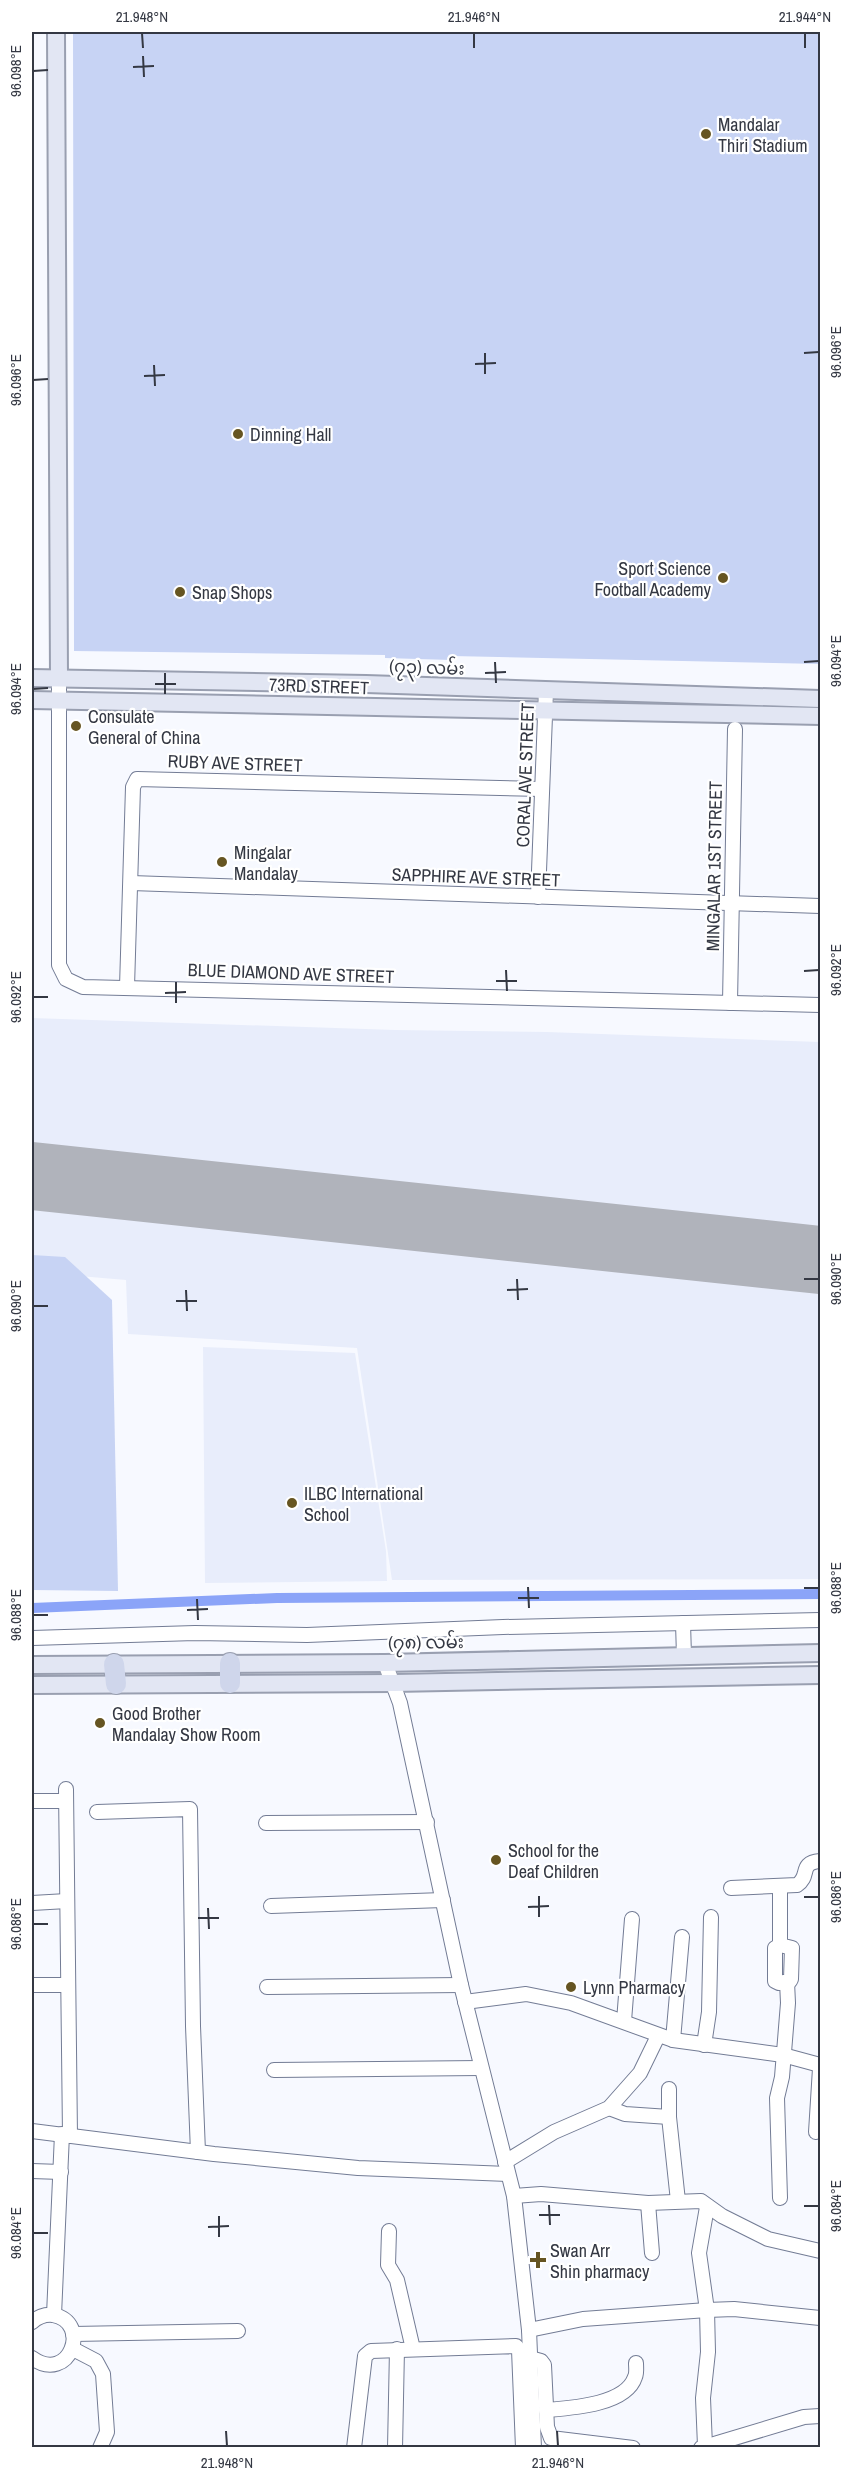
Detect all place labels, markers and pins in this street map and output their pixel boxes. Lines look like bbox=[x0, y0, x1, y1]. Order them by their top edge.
place label: Mandalar Thiri Stadium bbox=[718, 112, 807, 158]
marker: Mandalar Thiri Stadium bbox=[699, 127, 713, 141]
place label: Dinning Hall bbox=[250, 422, 331, 447]
marker: Dinning Hall bbox=[231, 427, 245, 441]
place label: Sport Science Football Academy bbox=[594, 556, 712, 602]
marker: Sport Science Football Academy bbox=[716, 571, 730, 585]
place label: Snap Shops bbox=[192, 580, 272, 605]
marker: Snap Shops bbox=[173, 585, 187, 599]
place label: Consulate General of China bbox=[88, 704, 200, 750]
marker: Consulate General of China bbox=[69, 719, 83, 733]
place label: Mingalar Mandalay bbox=[234, 840, 299, 886]
marker: Mingalar Mandalay bbox=[215, 855, 229, 869]
place label: ILBC International School bbox=[304, 1481, 423, 1527]
marker: ILBC International School bbox=[285, 1496, 299, 1510]
place label: Good Brother Mandalay Show Room bbox=[112, 1701, 260, 1747]
marker: Good Brother Mandalay Show Room bbox=[93, 1716, 107, 1730]
place label: School for the Deaf Children bbox=[508, 1838, 599, 1884]
marker: School for the Deaf Children bbox=[489, 1853, 503, 1867]
place label: Lynn Pharmacy bbox=[583, 1975, 686, 2000]
marker: Lynn Pharmacy bbox=[564, 1980, 578, 1994]
place label: Swan Arr Shin pharmacy bbox=[550, 2238, 650, 2284]
marker: Swan Arr Shin pharmacy bbox=[531, 2253, 545, 2267]

